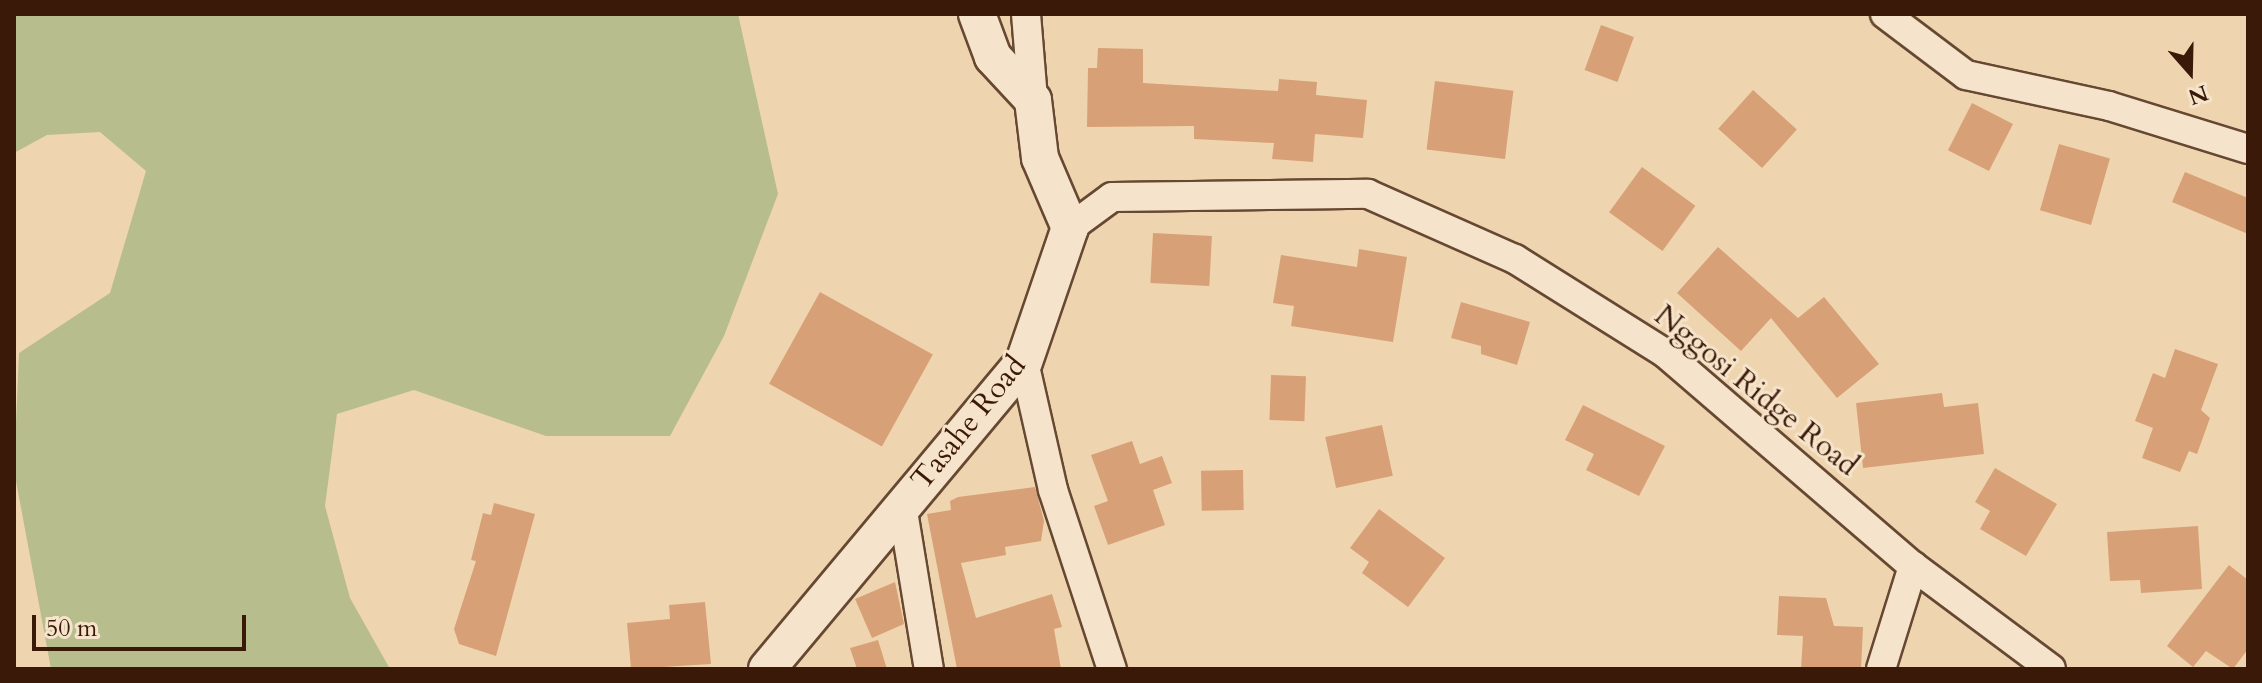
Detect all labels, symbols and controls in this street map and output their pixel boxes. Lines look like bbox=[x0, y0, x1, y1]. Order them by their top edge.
north arrow bbox=[2150, 32, 2230, 112]
text: N bbox=[2184, 77, 2212, 112]
street label: Nggosi Ridge Road bbox=[1647, 298, 1865, 484]
street label: Tasahe Road bbox=[904, 349, 1034, 497]
scale bar bbox=[36, 599, 250, 649]
text: 50 m bbox=[46, 612, 97, 645]

